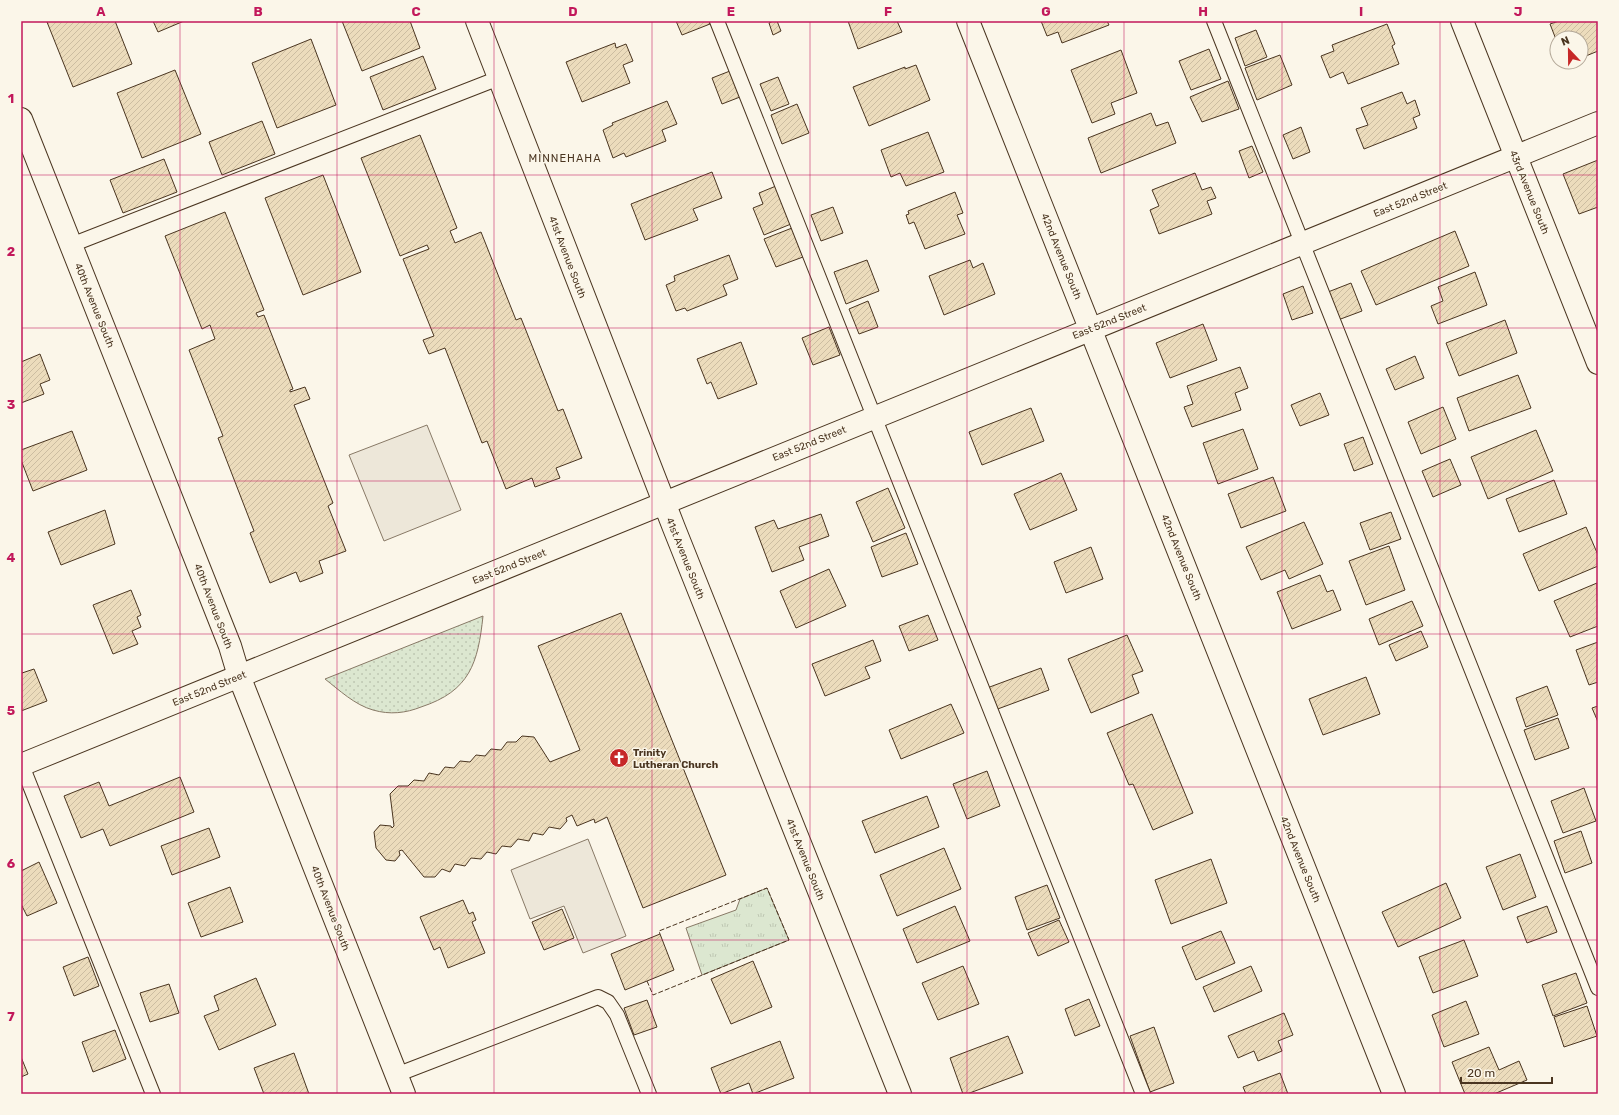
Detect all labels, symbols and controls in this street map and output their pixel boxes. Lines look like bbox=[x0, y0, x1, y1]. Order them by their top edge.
text: A bbox=[96, 4, 106, 19]
text: B bbox=[253, 4, 263, 19]
text: C bbox=[411, 4, 421, 19]
text: D bbox=[568, 4, 578, 19]
text: E bbox=[727, 4, 735, 19]
text: F bbox=[884, 4, 892, 19]
text: G bbox=[1041, 4, 1051, 19]
text: H bbox=[1198, 4, 1208, 19]
text: I bbox=[1359, 4, 1363, 19]
text: J bbox=[1514, 4, 1522, 19]
north arrow bbox=[1549, 30, 1589, 70]
text: N bbox=[1559, 34, 1572, 49]
text: 1 bbox=[8, 91, 14, 106]
street label: 43rd Avenue South bbox=[1507, 149, 1551, 236]
district label: MINNEHAHA bbox=[528, 152, 602, 165]
street label: East 52nd Street bbox=[1372, 180, 1449, 220]
street label: 42nd Avenue South bbox=[1038, 212, 1084, 301]
street label: 41st Avenue South bbox=[546, 215, 588, 300]
text: 2 bbox=[7, 244, 15, 259]
street label: 40th Avenue South bbox=[72, 261, 117, 349]
street label: East 52nd Street bbox=[1071, 302, 1148, 342]
text: 3 bbox=[7, 397, 16, 412]
street label: East 52nd Street bbox=[771, 424, 848, 464]
street label: 42nd Avenue South bbox=[1158, 513, 1204, 602]
street label: 41st Avenue South bbox=[663, 516, 707, 601]
street label: East 52nd Street bbox=[471, 547, 548, 587]
text: 4 bbox=[7, 550, 16, 565]
street label: 40th Avenue South bbox=[191, 562, 235, 651]
street label: East 52nd Street bbox=[171, 669, 248, 709]
text: 5 bbox=[7, 703, 15, 718]
church icon: Trinity Lutheran Church bbox=[608, 747, 630, 769]
place label: Trinity Lutheran Church bbox=[633, 747, 718, 771]
street label: 42nd Avenue South bbox=[1277, 815, 1323, 904]
street label: 41st Avenue South bbox=[783, 817, 827, 902]
text: 6 bbox=[7, 856, 16, 871]
street label: 40th Avenue South bbox=[308, 864, 352, 953]
text: 7 bbox=[7, 1009, 15, 1024]
scale bar bbox=[1461, 1059, 1552, 1085]
text: 20 m bbox=[1467, 1066, 1495, 1080]

